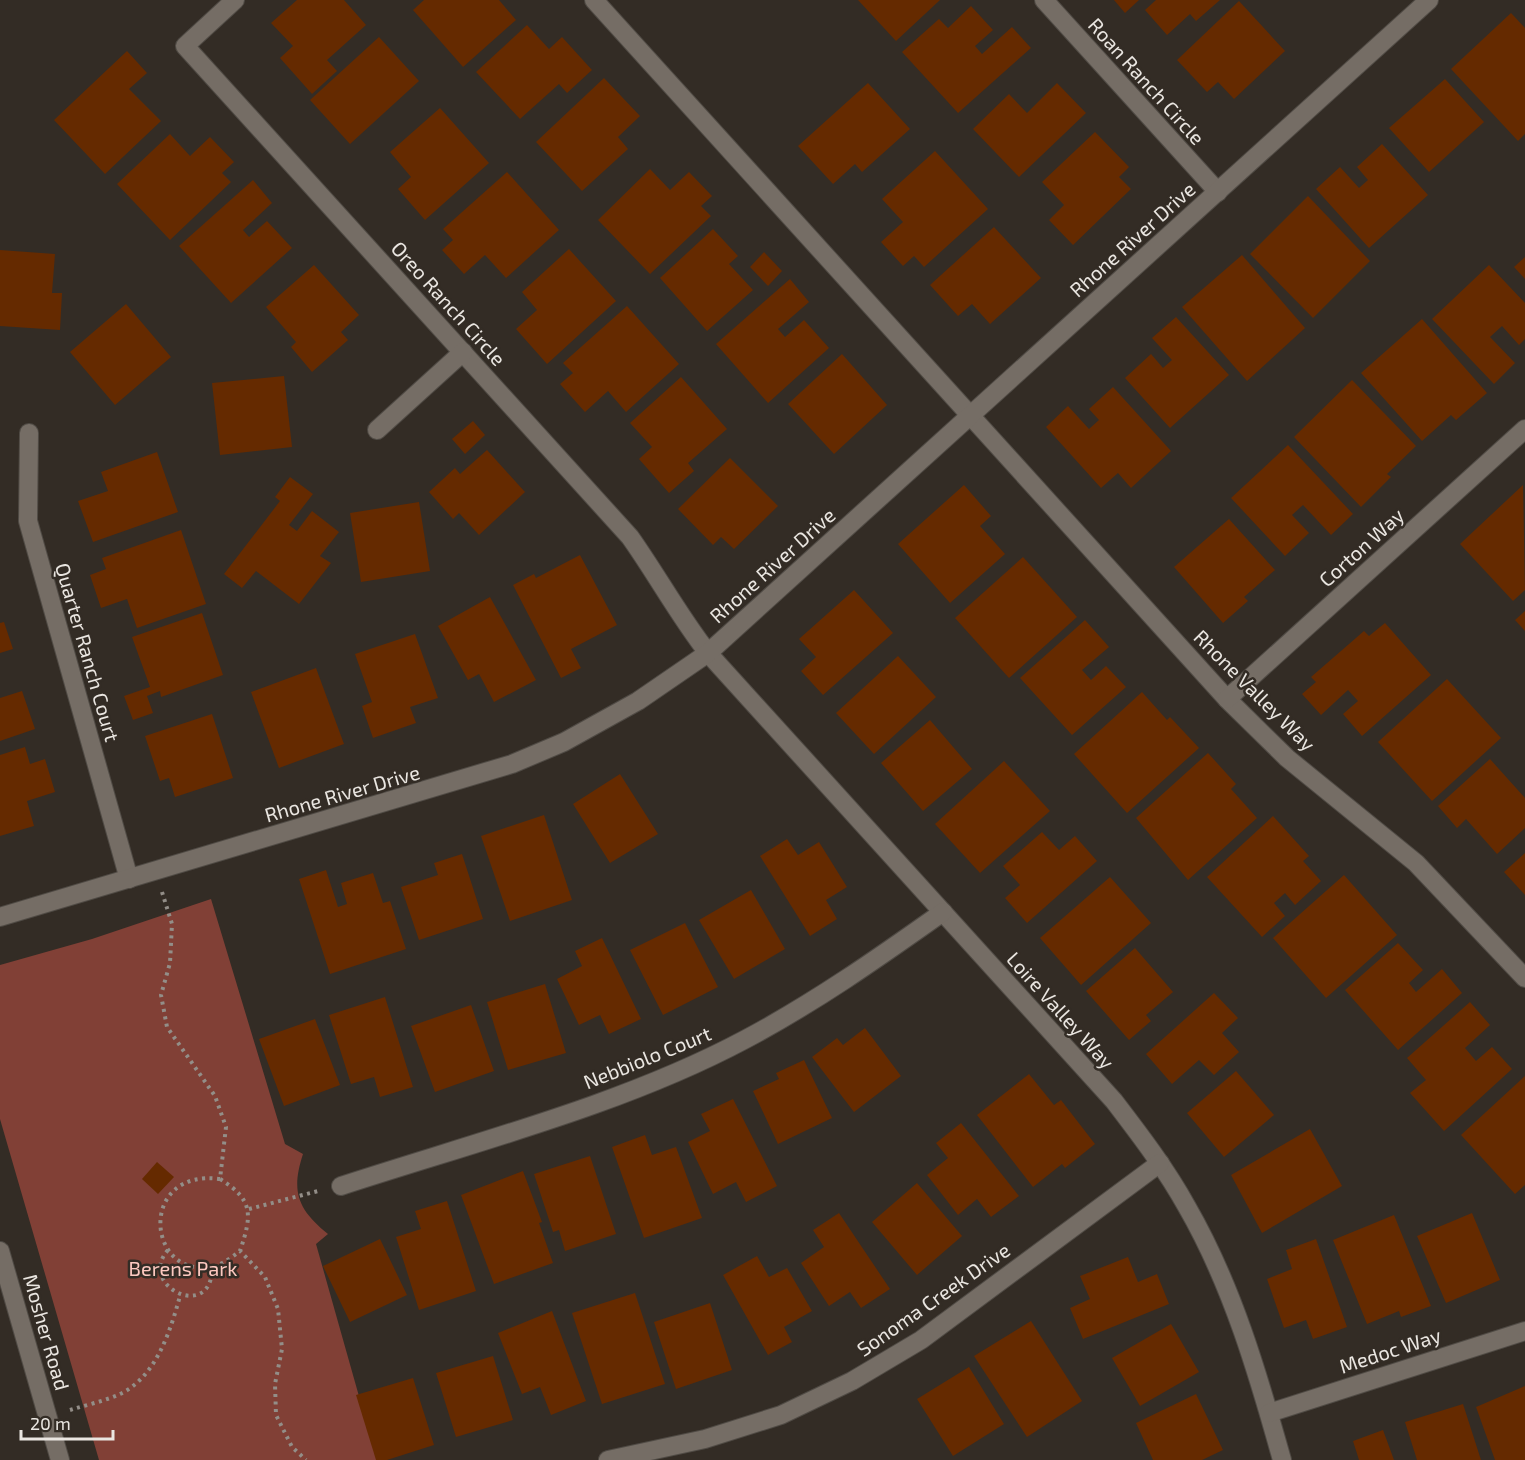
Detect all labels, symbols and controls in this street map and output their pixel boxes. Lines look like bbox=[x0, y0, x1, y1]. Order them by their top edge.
street label: Roan Ranch Circle bbox=[1084, 13, 1210, 149]
street label: Rhone River Drive bbox=[1064, 176, 1200, 302]
street label: Oreo Ranch Circle bbox=[387, 236, 511, 370]
street label: Rhone River Drive bbox=[704, 502, 840, 628]
street label: Corton Way bbox=[1314, 502, 1409, 591]
street label: Quarter Ranch Court bbox=[51, 560, 125, 744]
street label: Rhone Valley Way bbox=[1189, 624, 1321, 756]
street label: Rhone River Drive bbox=[262, 759, 422, 827]
street label: Loire Valley Way bbox=[1002, 947, 1120, 1074]
street label: Nebbiolo Court bbox=[580, 1020, 715, 1094]
street label: Sonoma Creek Drive bbox=[852, 1237, 1014, 1361]
park label: Berens Park bbox=[129, 1256, 237, 1280]
street label: Mosher Road bbox=[19, 1271, 75, 1393]
street label: Medoc Way bbox=[1336, 1322, 1444, 1378]
scale bar bbox=[21, 1403, 112, 1441]
text: 20 m bbox=[30, 1412, 71, 1434]

